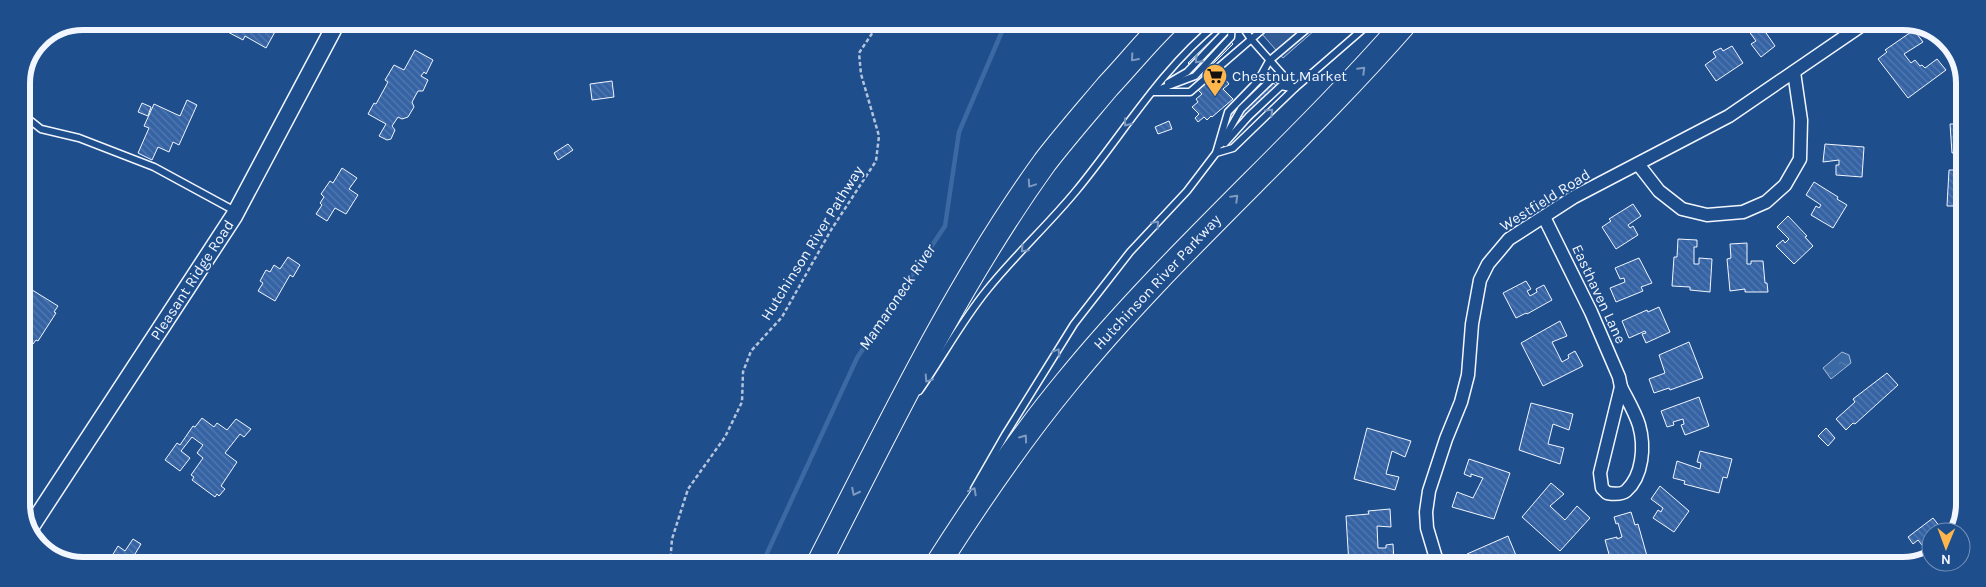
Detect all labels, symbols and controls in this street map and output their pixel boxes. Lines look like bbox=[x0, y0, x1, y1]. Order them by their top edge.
one-way arrow bbox=[1131, 52, 1140, 61]
one-way arrow bbox=[1195, 54, 1204, 63]
supermarket icon: Chestnut Market bbox=[1202, 63, 1228, 97]
place label: Chestnut Market bbox=[1232, 67, 1347, 85]
one-way arrow bbox=[1356, 67, 1365, 76]
one-way arrow bbox=[1265, 108, 1274, 117]
one-way arrow bbox=[1124, 117, 1132, 126]
street label: Hutchinson River Pathway bbox=[757, 162, 867, 324]
street label: Westfield Road bbox=[1497, 165, 1593, 235]
one-way arrow bbox=[1028, 178, 1038, 187]
one-way arrow bbox=[1229, 195, 1238, 204]
street label: Hutchinson River Parkway bbox=[1090, 211, 1224, 353]
street label: Pleasant Ridge Road bbox=[146, 217, 238, 343]
one-way arrow bbox=[1150, 220, 1159, 229]
water label: Mamaroneck River bbox=[855, 240, 940, 353]
street label: Easthaven Lane bbox=[1568, 242, 1630, 346]
one-way arrow bbox=[1021, 243, 1030, 252]
one-way arrow bbox=[1051, 348, 1060, 357]
one-way arrow bbox=[924, 374, 934, 383]
one-way arrow bbox=[1018, 434, 1027, 444]
one-way arrow bbox=[851, 486, 861, 495]
one-way arrow bbox=[967, 487, 977, 496]
north arrow bbox=[1921, 522, 1971, 572]
text: N bbox=[1941, 551, 1951, 568]

